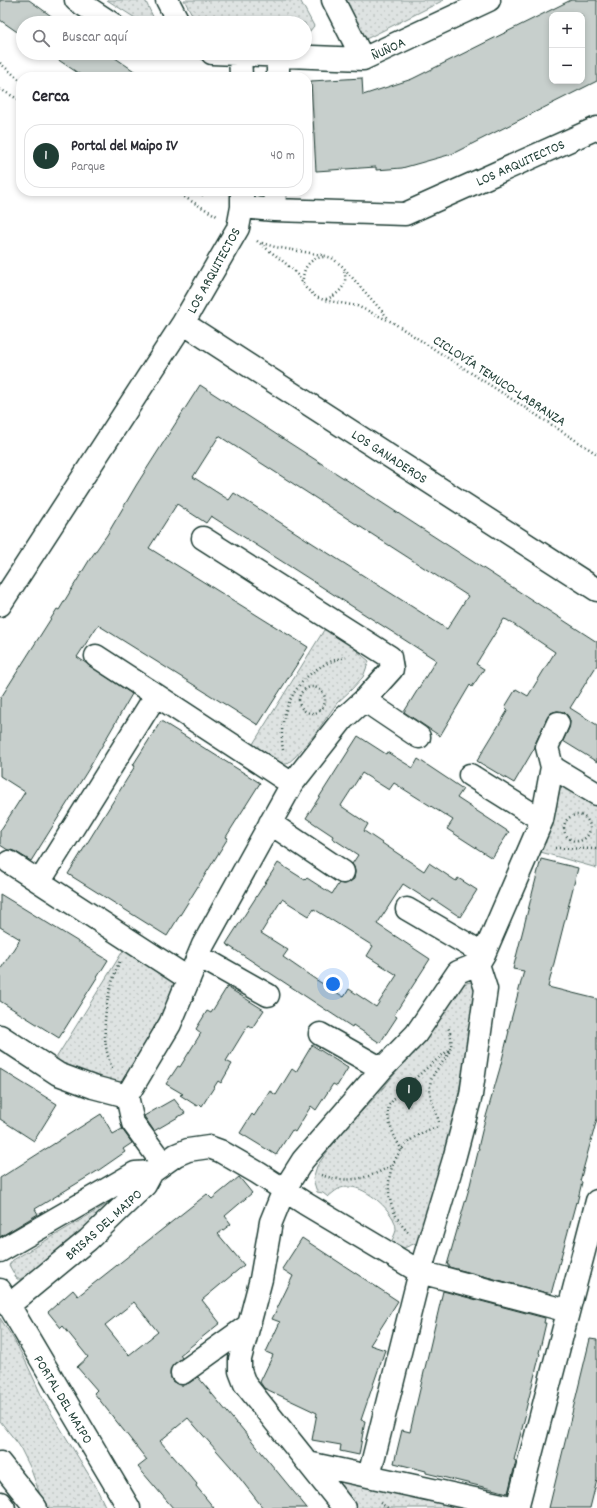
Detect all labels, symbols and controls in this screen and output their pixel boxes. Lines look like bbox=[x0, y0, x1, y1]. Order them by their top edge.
map controls bbox=[549, 12, 585, 84]
button: + bbox=[549, 12, 585, 48]
search box bbox=[16, 16, 312, 60]
icon: search bbox=[30, 27, 52, 49]
text: Buscar aquí bbox=[62, 27, 127, 49]
street label: ÑUÑOA bbox=[369, 33, 409, 66]
button: − bbox=[549, 48, 585, 84]
text: Cerca bbox=[32, 86, 69, 110]
street label: LOS ARQUITECTOS bbox=[473, 135, 569, 192]
text: Portal del Maipo IV bbox=[71, 136, 178, 158]
text: 1 bbox=[45, 147, 47, 166]
text: 40 m bbox=[271, 147, 295, 166]
text: Parque bbox=[71, 158, 105, 177]
street label: LOS ARQUITECTOS bbox=[183, 224, 247, 318]
street label: CICLOVÍA TEMUCO-LABRANZA bbox=[428, 331, 570, 433]
street label: LOS GANADEROS bbox=[347, 426, 431, 490]
your location bbox=[323, 974, 343, 994]
pin: 1 bbox=[396, 1077, 422, 1110]
street label: BRISAS DEL MAIPO bbox=[61, 1185, 147, 1266]
street label: PORTAL DEL MAIPO bbox=[28, 1352, 97, 1448]

